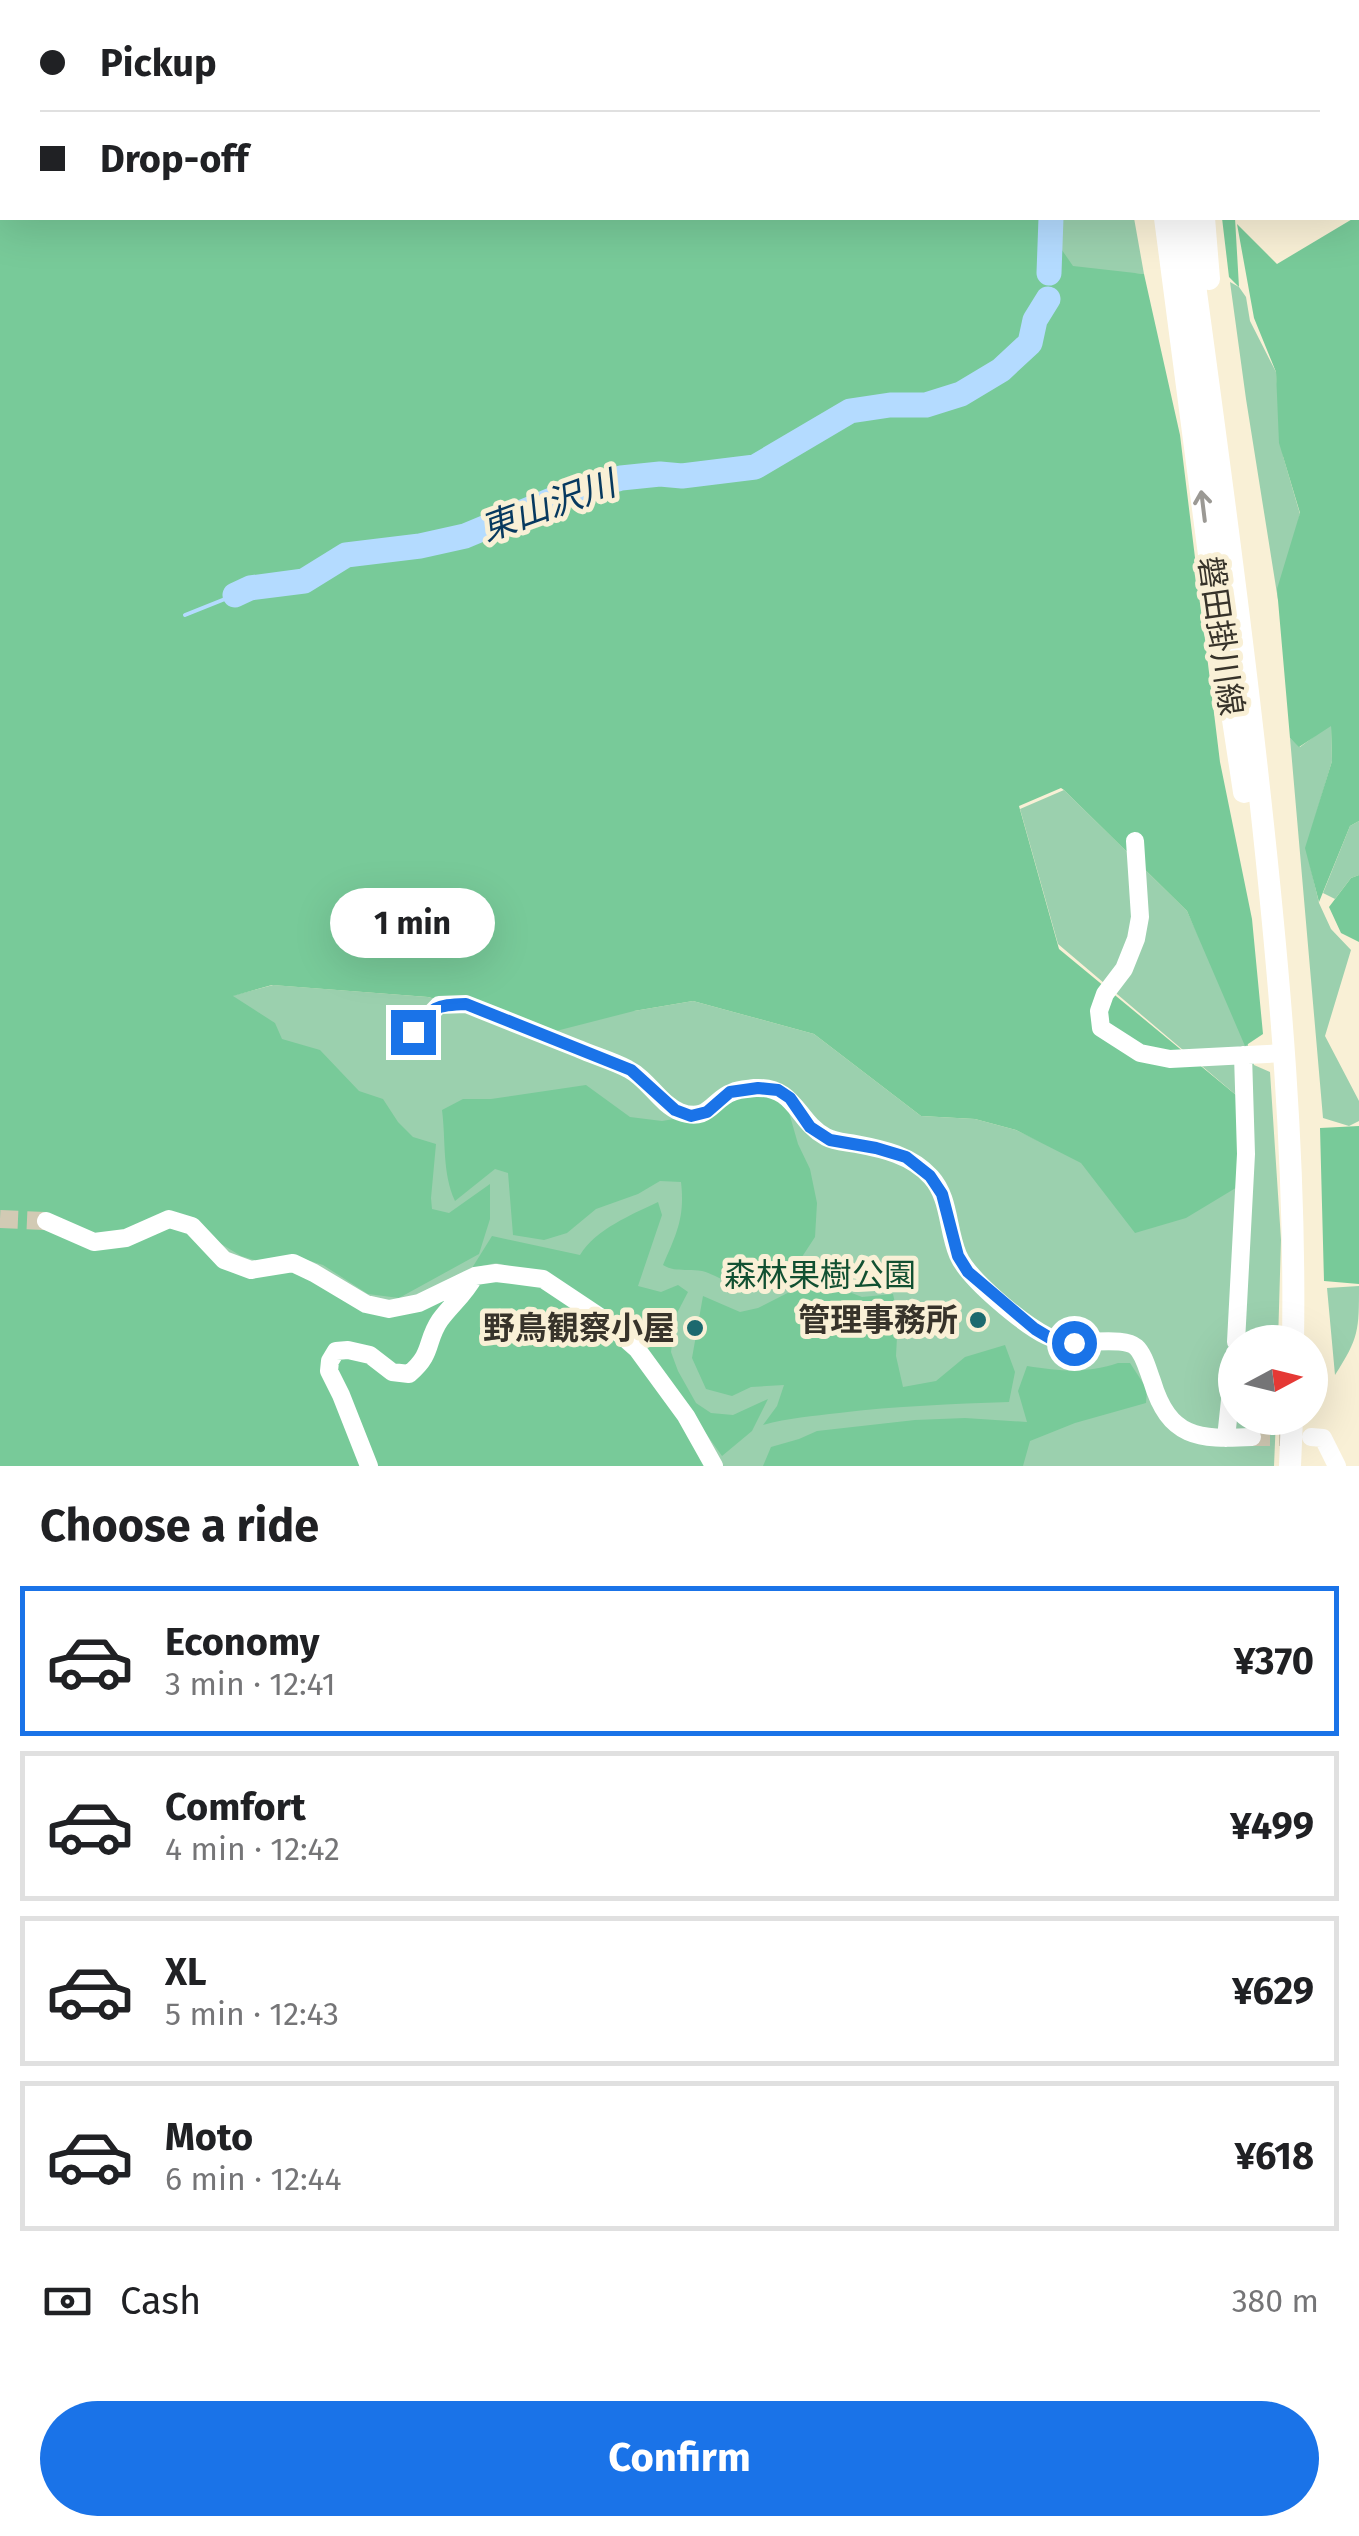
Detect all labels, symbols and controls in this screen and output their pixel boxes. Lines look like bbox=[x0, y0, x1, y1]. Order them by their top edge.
text: Pickup bbox=[100, 40, 217, 86]
text: Drop-off bbox=[100, 136, 248, 182]
water label: 東山沢川 bbox=[475, 461, 625, 550]
one-way arrow bbox=[1193, 491, 1211, 523]
street label: 磐田掛川線 bbox=[1191, 554, 1251, 718]
callout: 1 min bbox=[330, 887, 496, 957]
text: 1 min bbox=[374, 904, 451, 942]
route end bbox=[391, 1010, 436, 1055]
park label: 森林果樹公園 bbox=[724, 1256, 916, 1294]
place label: 管理事務所 bbox=[798, 1301, 958, 1339]
place label: 野鳥観察小屋 bbox=[483, 1309, 675, 1347]
marker: 管理事務所 bbox=[967, 1309, 989, 1331]
marker: 野鳥観察小屋 bbox=[684, 1317, 706, 1339]
route start bbox=[1052, 1321, 1097, 1366]
north arrow bbox=[1218, 1325, 1328, 1435]
map controls bbox=[1218, 1325, 1328, 1435]
text: Choose a ride bbox=[40, 1499, 319, 1553]
icon: car bbox=[45, 1616, 135, 1706]
text: Economy bbox=[165, 1619, 320, 1665]
text: ¥370 bbox=[1234, 1638, 1314, 1684]
text: 3 min · 12:41 bbox=[165, 1665, 336, 1703]
icon: car bbox=[45, 1781, 135, 1871]
text: Comfort bbox=[165, 1784, 306, 1830]
text: ¥499 bbox=[1230, 1803, 1314, 1849]
text: 4 min · 12:42 bbox=[165, 1830, 340, 1868]
icon: car bbox=[45, 1946, 135, 2036]
text: XL bbox=[165, 1949, 207, 1995]
text: ¥629 bbox=[1232, 1968, 1314, 2014]
text: 5 min · 12:43 bbox=[165, 1995, 339, 2033]
icon: car bbox=[45, 2111, 135, 2201]
text: Moto bbox=[165, 2114, 253, 2160]
text: ¥618 bbox=[1235, 2133, 1314, 2179]
text: 6 min · 12:44 bbox=[165, 2160, 342, 2198]
icon: cash bbox=[40, 2274, 95, 2329]
text: Cash bbox=[120, 2278, 201, 2324]
text: 380 m bbox=[1232, 2282, 1319, 2320]
button: Confirm bbox=[40, 2401, 1319, 2516]

